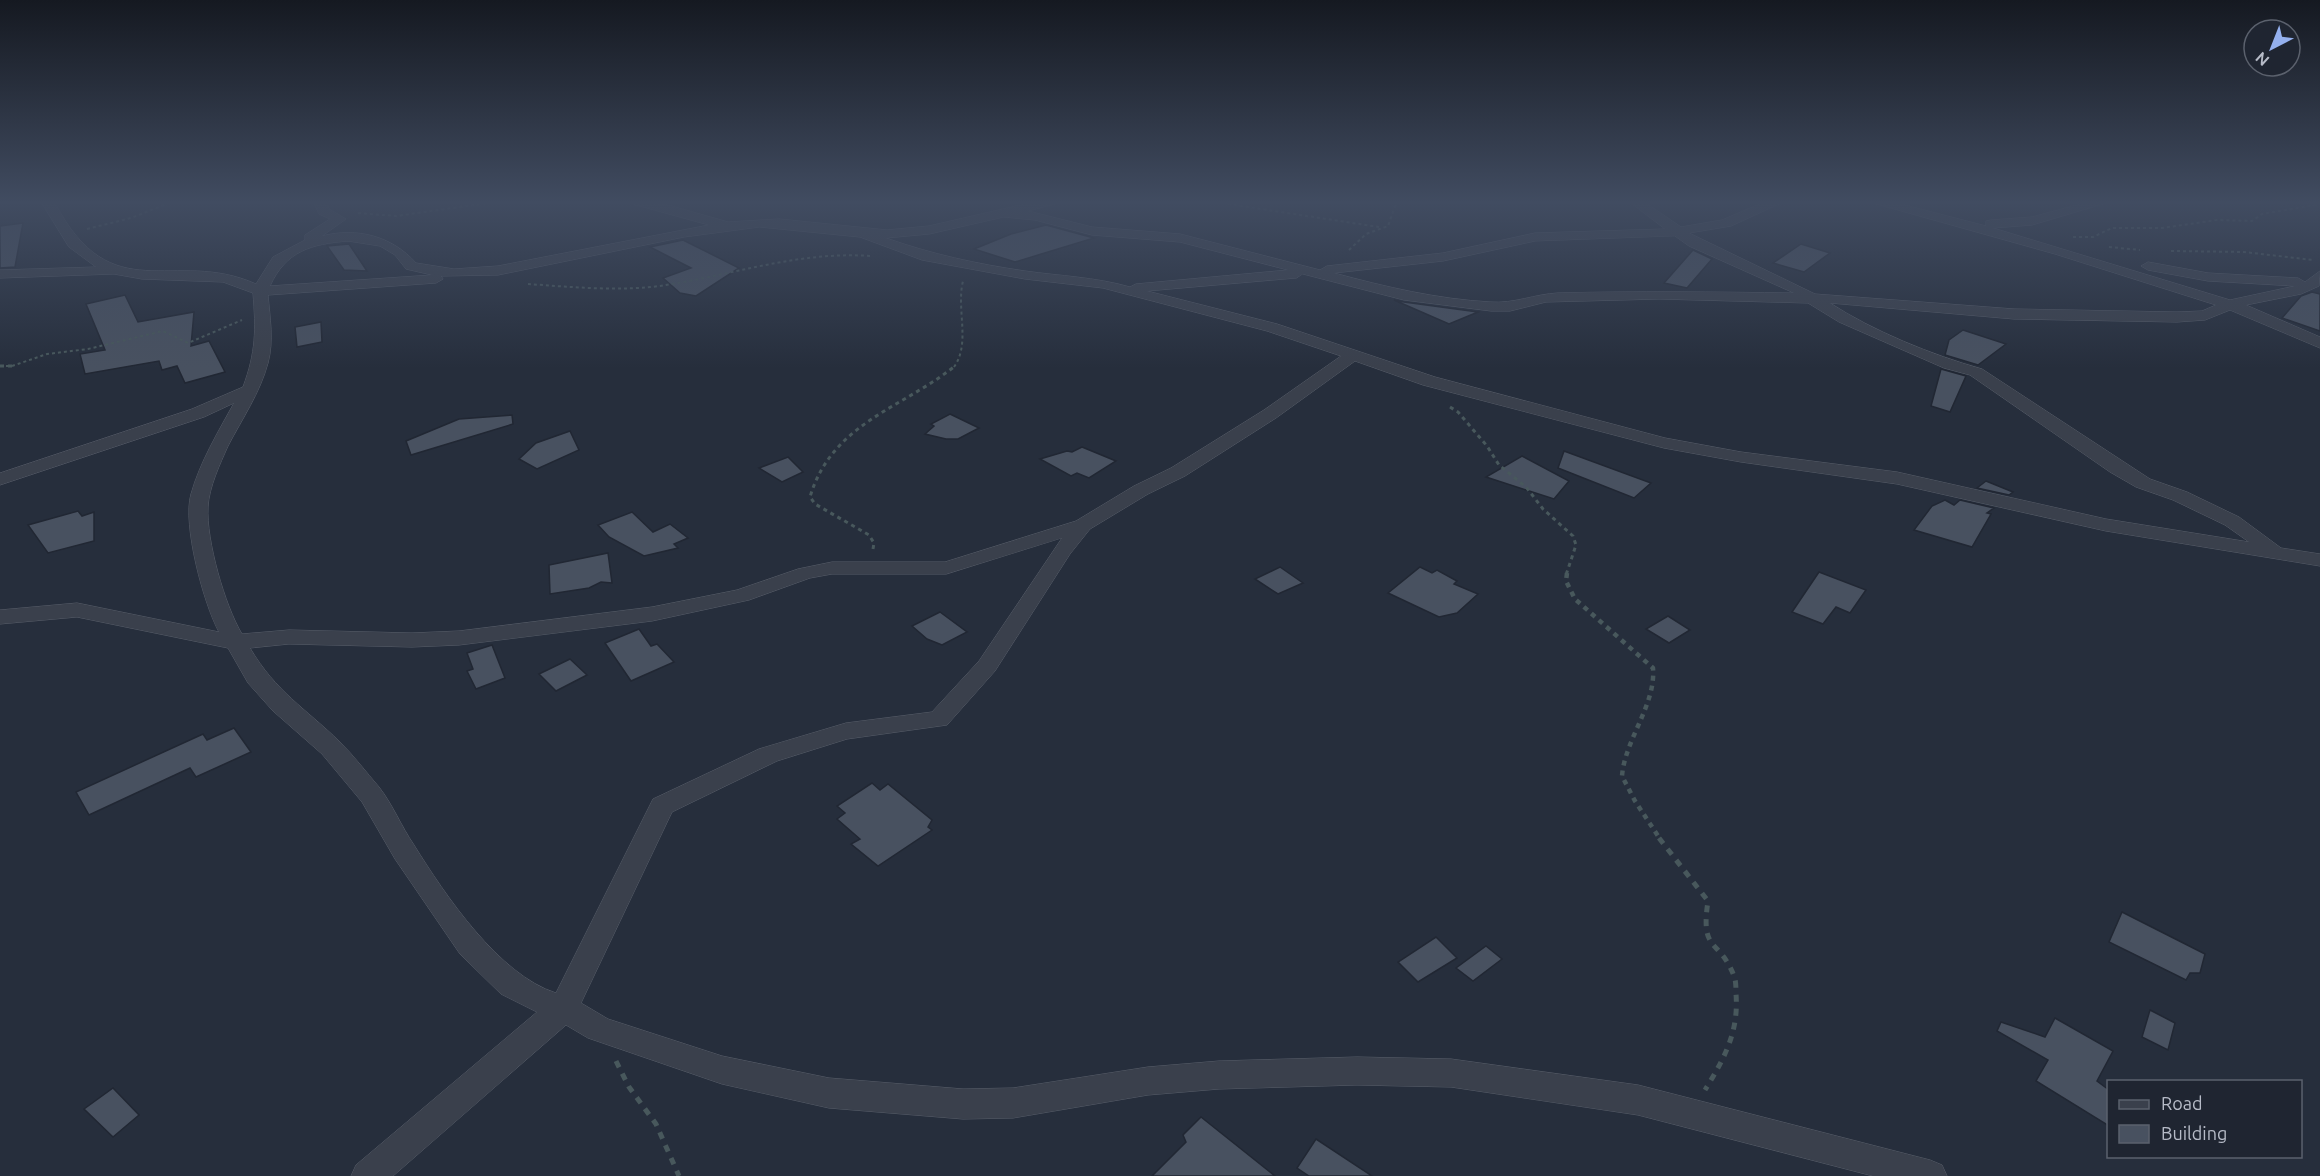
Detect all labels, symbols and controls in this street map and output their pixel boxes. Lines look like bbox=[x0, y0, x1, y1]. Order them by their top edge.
north arrow bbox=[2242, 18, 2302, 78]
text: N bbox=[2252, 48, 2272, 70]
legend bbox=[2107, 1080, 2302, 1158]
text: Road bbox=[2161, 1093, 2203, 1113]
text: Building bbox=[2161, 1123, 2227, 1143]

